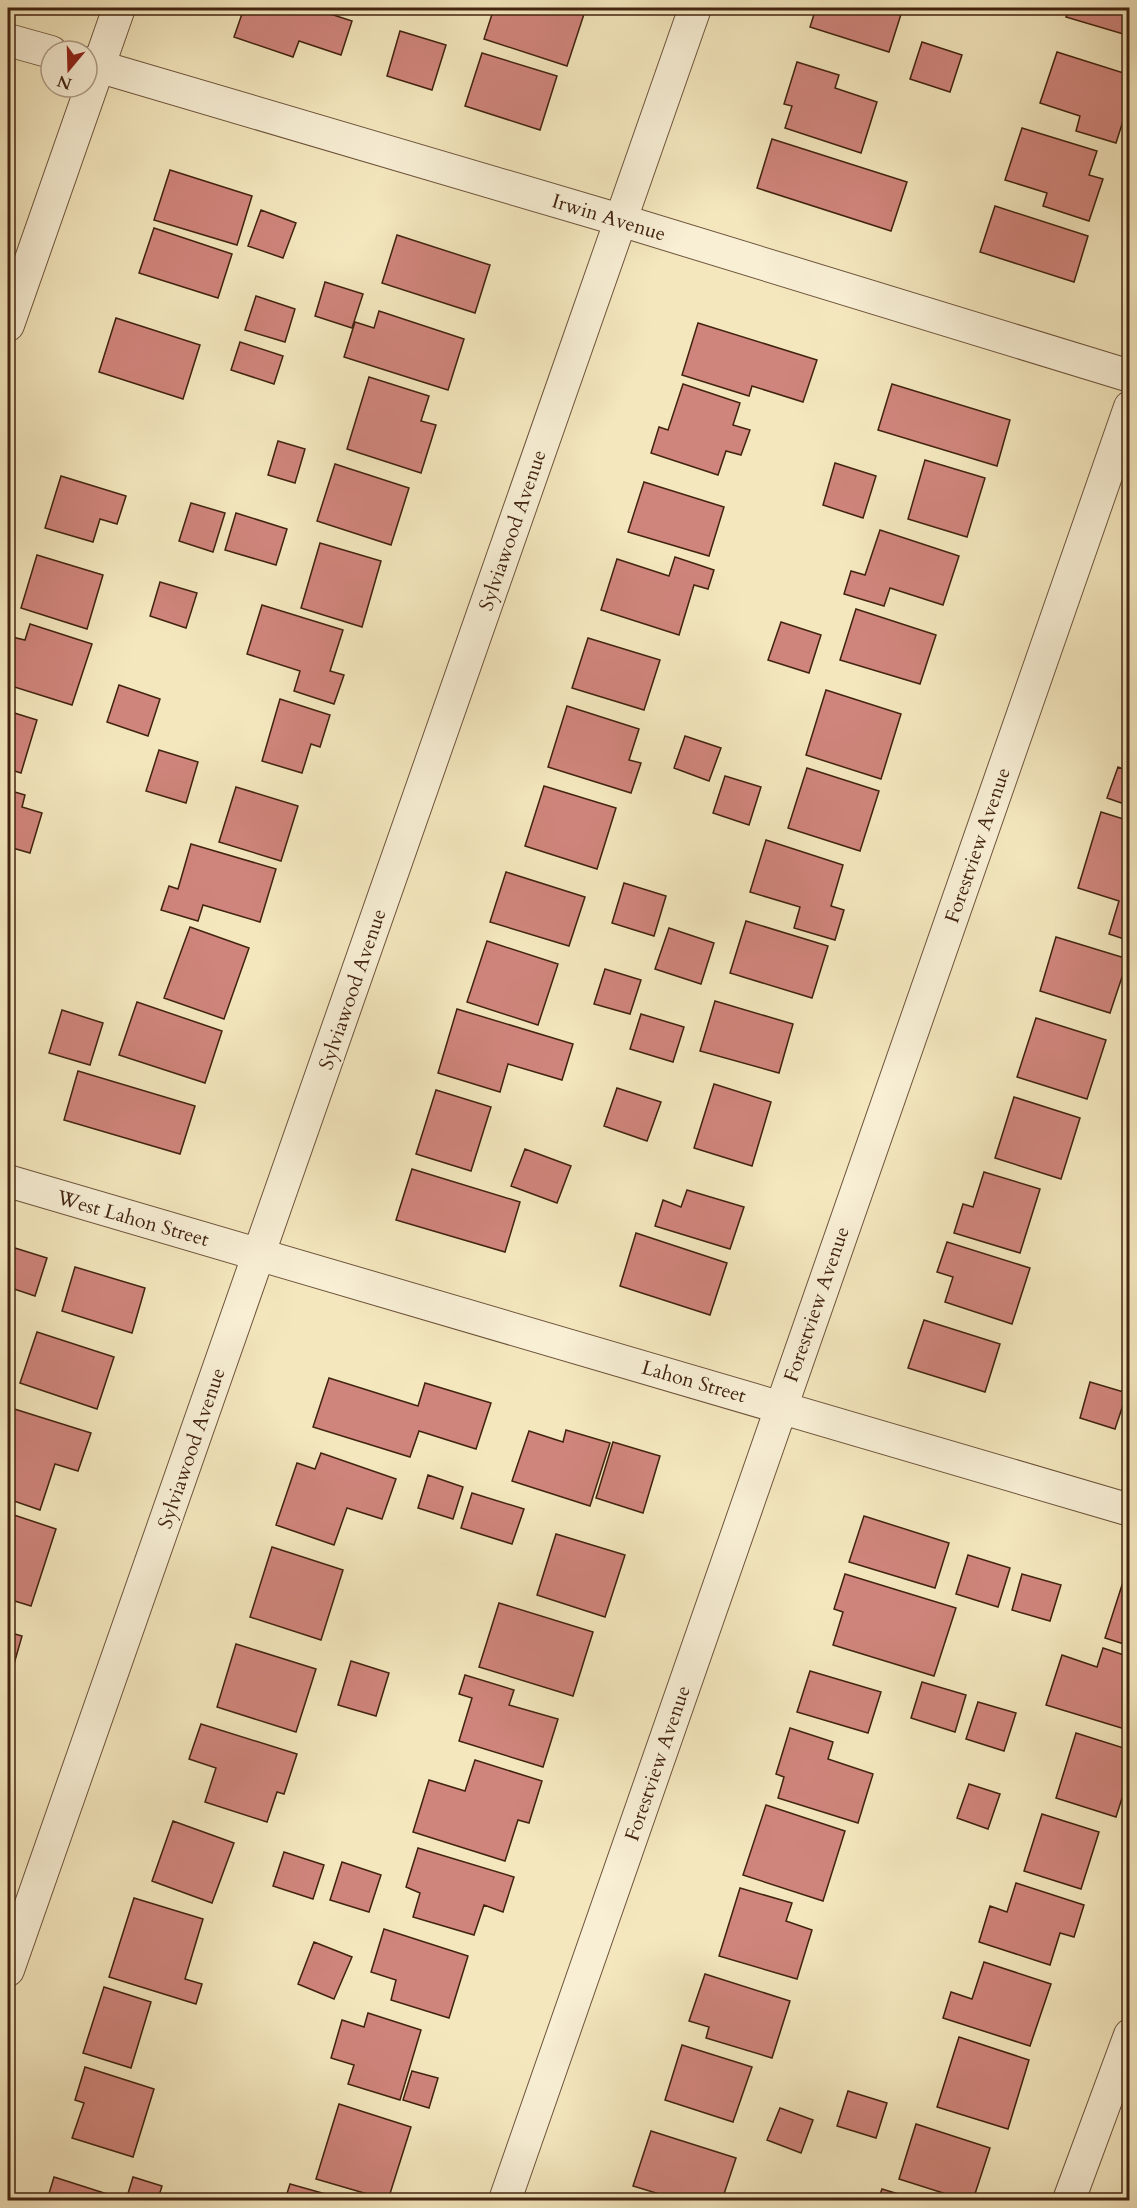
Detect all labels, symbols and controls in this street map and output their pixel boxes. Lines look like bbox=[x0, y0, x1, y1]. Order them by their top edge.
north arrow bbox=[39, 39, 99, 99]
text: N bbox=[54, 70, 75, 95]
street label: Irwin Avenue bbox=[549, 187, 669, 248]
street label: Sylviawood Avenue bbox=[472, 446, 553, 614]
street label: Forestview Avenue bbox=[938, 764, 1017, 926]
street label: Sylviawood Avenue bbox=[312, 905, 393, 1073]
street label: West Lahon Street bbox=[53, 1184, 213, 1253]
street label: Forestview Avenue bbox=[777, 1223, 856, 1385]
street label: Lahon Street bbox=[639, 1354, 750, 1409]
street label: Sylviawood Avenue bbox=[151, 1364, 232, 1532]
street label: Forestview Avenue bbox=[618, 1682, 697, 1844]

